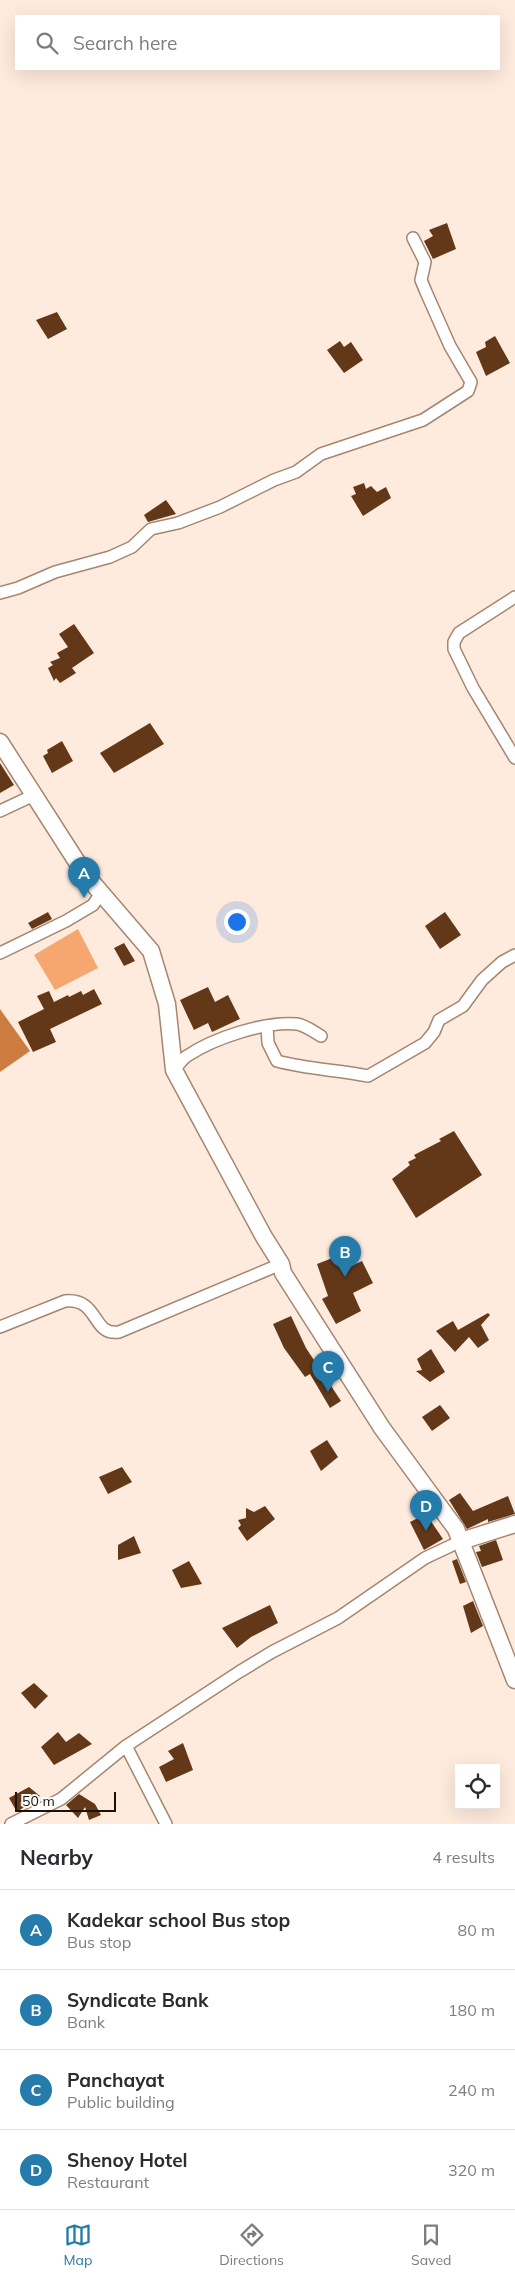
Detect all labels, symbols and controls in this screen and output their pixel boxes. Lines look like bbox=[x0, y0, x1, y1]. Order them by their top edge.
search box bbox=[15, 15, 500, 70]
icon: search bbox=[33, 29, 61, 57]
text: Search here bbox=[73, 31, 177, 55]
pin: A bbox=[68, 857, 100, 898]
your location bbox=[224, 909, 250, 935]
pin: B bbox=[329, 1236, 361, 1277]
pin: C bbox=[312, 1351, 344, 1392]
pin: D bbox=[410, 1490, 442, 1531]
map controls bbox=[455, 1764, 500, 1809]
button: locate bbox=[455, 1764, 500, 1809]
scale bar bbox=[15, 1789, 116, 1812]
text: 50 m bbox=[22, 1792, 55, 1810]
text: Nearby bbox=[20, 1844, 93, 1870]
text: 4 results bbox=[432, 1847, 495, 1867]
text: Kadekar school Bus stop bbox=[67, 1908, 290, 1932]
text: A bbox=[30, 1920, 42, 1940]
text: 80 m bbox=[458, 1920, 495, 1940]
text: Bus stop bbox=[67, 1932, 131, 1952]
text: Syndicate Bank bbox=[67, 1988, 208, 2012]
text: B bbox=[30, 2000, 42, 2020]
text: 180 m bbox=[448, 2000, 495, 2020]
text: Bank bbox=[67, 2012, 105, 2032]
text: Panchayat bbox=[67, 2068, 164, 2092]
text: C bbox=[31, 2080, 41, 2100]
text: 240 m bbox=[448, 2080, 495, 2100]
text: Public building bbox=[67, 2092, 175, 2112]
text: Shenoy Hotel bbox=[67, 2148, 188, 2172]
text: D bbox=[30, 2160, 42, 2180]
text: 320 m bbox=[448, 2160, 495, 2180]
text: Restaurant bbox=[67, 2172, 149, 2192]
tab: Map bbox=[64, 2221, 92, 2269]
tab: Directions bbox=[219, 2221, 284, 2269]
tab: Saved bbox=[411, 2221, 451, 2269]

